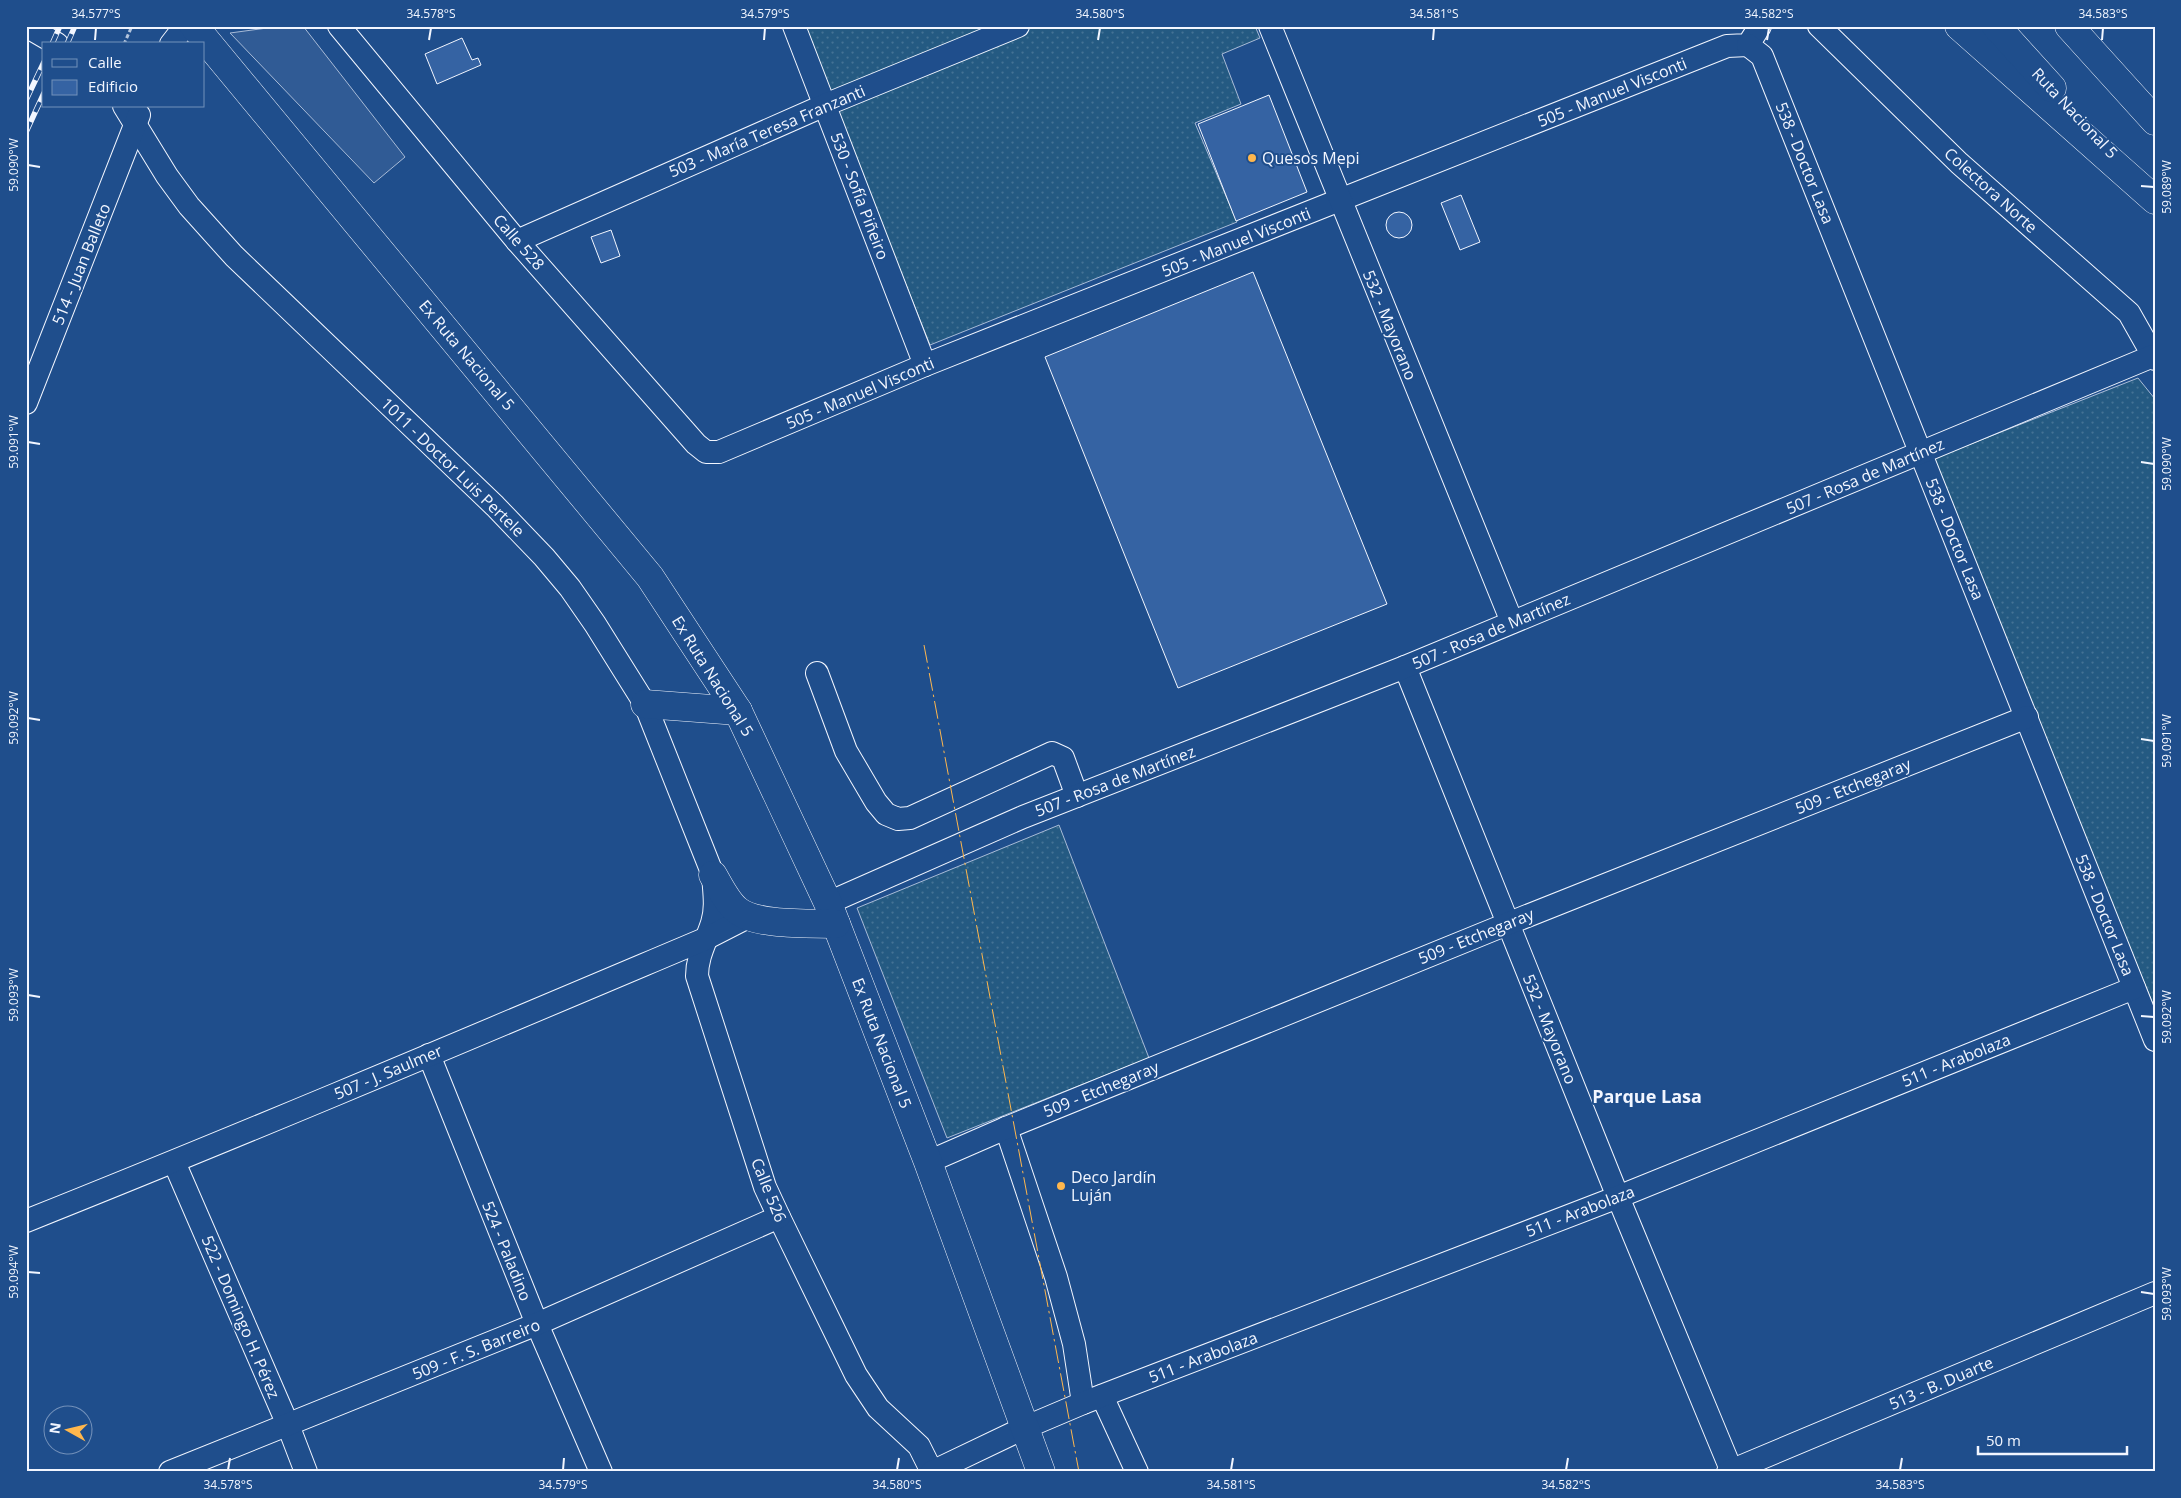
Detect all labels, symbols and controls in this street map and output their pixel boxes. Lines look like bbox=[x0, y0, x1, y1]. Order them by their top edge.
text: 34.577°S bbox=[71, 5, 121, 22]
text: 34.578°S bbox=[406, 5, 456, 22]
text: 34.579°S bbox=[740, 5, 790, 22]
text: 34.580°S bbox=[1075, 5, 1125, 22]
text: 34.581°S bbox=[1409, 5, 1459, 22]
text: 34.582°S bbox=[1744, 5, 1794, 22]
text: 34.583°S bbox=[2078, 5, 2128, 22]
legend bbox=[42, 42, 205, 108]
text: Calle bbox=[88, 52, 122, 72]
street label: 505 - Manuel Visconti bbox=[1534, 52, 1690, 132]
street label: Ruta Nacional 5 bbox=[2027, 63, 2123, 163]
text: Edificio bbox=[88, 76, 138, 96]
street label: 503 - María Teresa Franzanti bbox=[665, 80, 869, 182]
street label: 538 - Doctor Lasa bbox=[1771, 99, 1839, 227]
street label: 530 - Sofía Piñeiro bbox=[826, 129, 894, 263]
text: 59.090°W bbox=[5, 138, 22, 192]
street label: Colectora Norte bbox=[1940, 142, 2042, 238]
place label: Quesos Mepi bbox=[1262, 147, 1359, 169]
marker: Quesos Mepi bbox=[1246, 152, 1258, 164]
text: 59.089°W bbox=[2158, 160, 2175, 214]
street label: 514 - Juan Balleto bbox=[47, 200, 115, 328]
street label: 505 - Manuel Visconti bbox=[1158, 202, 1314, 282]
street label: Calle 528 bbox=[489, 209, 549, 275]
street label: 532 - Mayorano bbox=[1358, 267, 1422, 383]
street label: Ex Ruta Nacional 5 bbox=[414, 295, 520, 415]
street label: 505 - Manuel Visconti bbox=[783, 352, 937, 434]
street label: 1011 - Doctor Luis Pertele bbox=[376, 392, 530, 542]
text: 59.091°W bbox=[5, 415, 22, 469]
street label: 507 - Rosa de Martínez bbox=[1783, 433, 1947, 519]
text: 59.090°W bbox=[2158, 437, 2175, 491]
street label: 538 - Doctor Lasa bbox=[1921, 475, 1989, 603]
street label: 507 - Rosa de Martínez bbox=[1409, 588, 1573, 674]
street label: Ex Ruta Nacional 5 bbox=[667, 612, 759, 740]
text: 59.092°W bbox=[5, 691, 22, 745]
text: 59.091°W bbox=[2158, 714, 2175, 768]
street label: 507 - Rosa de Martínez bbox=[1032, 740, 1198, 822]
street label: 509 - Etchegaray bbox=[1792, 752, 1915, 819]
street label: 538 - Doctor Lasa bbox=[2071, 851, 2139, 979]
street label: 509 - Etchegaray bbox=[1415, 902, 1538, 969]
text: 59.093°W bbox=[5, 968, 22, 1022]
street label: 532 - Mayorano bbox=[1518, 971, 1582, 1087]
street label: Ex Ruta Nacional 5 bbox=[847, 975, 917, 1111]
text: 59.092°W bbox=[2158, 990, 2175, 1044]
street label: 511 - Arabolaza bbox=[1898, 1028, 2014, 1092]
street label: 507 - J. Saulmer bbox=[331, 1039, 446, 1105]
street label: 509 - Etchegaray bbox=[1040, 1055, 1163, 1122]
district label: Parque Lasa bbox=[1592, 1084, 1702, 1108]
street label: Calle 526 bbox=[746, 1155, 792, 1225]
place label: Deco Jardín Luján bbox=[1071, 1166, 1156, 1206]
marker: Deco Jardín Luján bbox=[1055, 1180, 1067, 1192]
street label: 511 - Arabolaza bbox=[1522, 1180, 1638, 1242]
street label: 524 - Paladino bbox=[477, 1198, 537, 1304]
street label: 522 - Domingo H. Pérez bbox=[197, 1232, 285, 1402]
text: 59.094°W bbox=[5, 1245, 22, 1299]
text: 59.093°W bbox=[2158, 1267, 2175, 1321]
street label: 509 - F. S. Barreiro bbox=[409, 1313, 543, 1385]
street label: 511 - Arabolaza bbox=[1145, 1326, 1261, 1388]
street label: 513 - B. Duarte bbox=[1886, 1351, 1996, 1415]
north arrow bbox=[42, 1406, 92, 1456]
text: N bbox=[44, 1421, 65, 1435]
scale bar bbox=[1978, 1423, 2127, 1455]
text: 50 m bbox=[1986, 1430, 2021, 1450]
text: 34.578°S bbox=[203, 1476, 253, 1493]
text: 34.579°S bbox=[538, 1476, 588, 1493]
text: 34.580°S bbox=[872, 1476, 922, 1493]
text: 34.581°S bbox=[1206, 1476, 1256, 1493]
text: 34.582°S bbox=[1541, 1476, 1591, 1493]
text: 34.583°S bbox=[1875, 1476, 1925, 1493]

